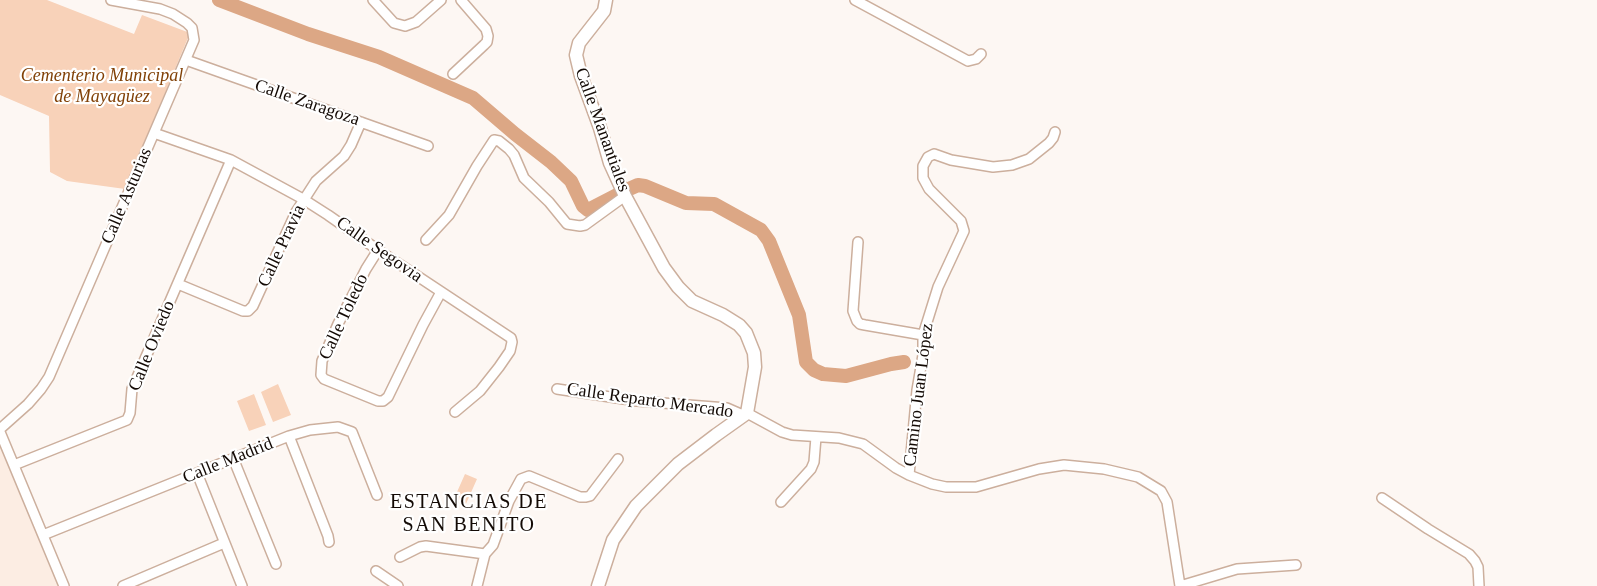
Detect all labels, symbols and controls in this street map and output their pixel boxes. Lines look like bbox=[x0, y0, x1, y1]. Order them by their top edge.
park label: Cementerio Municipal de Mayagüez bbox=[21, 65, 183, 107]
street label: Calle Manantiales bbox=[570, 65, 634, 195]
street label: Calle Zaragoza bbox=[252, 75, 362, 131]
street label: Calle Asturias bbox=[97, 145, 157, 247]
street label: Calle Pravia bbox=[254, 201, 310, 291]
street label: Calle Segovia bbox=[332, 212, 426, 288]
street label: Calle Toledo bbox=[315, 271, 373, 363]
street label: Calle Oviedo bbox=[124, 298, 180, 394]
street label: Camino Juan López bbox=[900, 322, 938, 468]
street label: Calle Reparto Mercado bbox=[565, 379, 735, 423]
street label: Calle Madrid bbox=[180, 433, 276, 489]
district label: ESTANCIAS DE SAN BENITO bbox=[390, 491, 548, 538]

